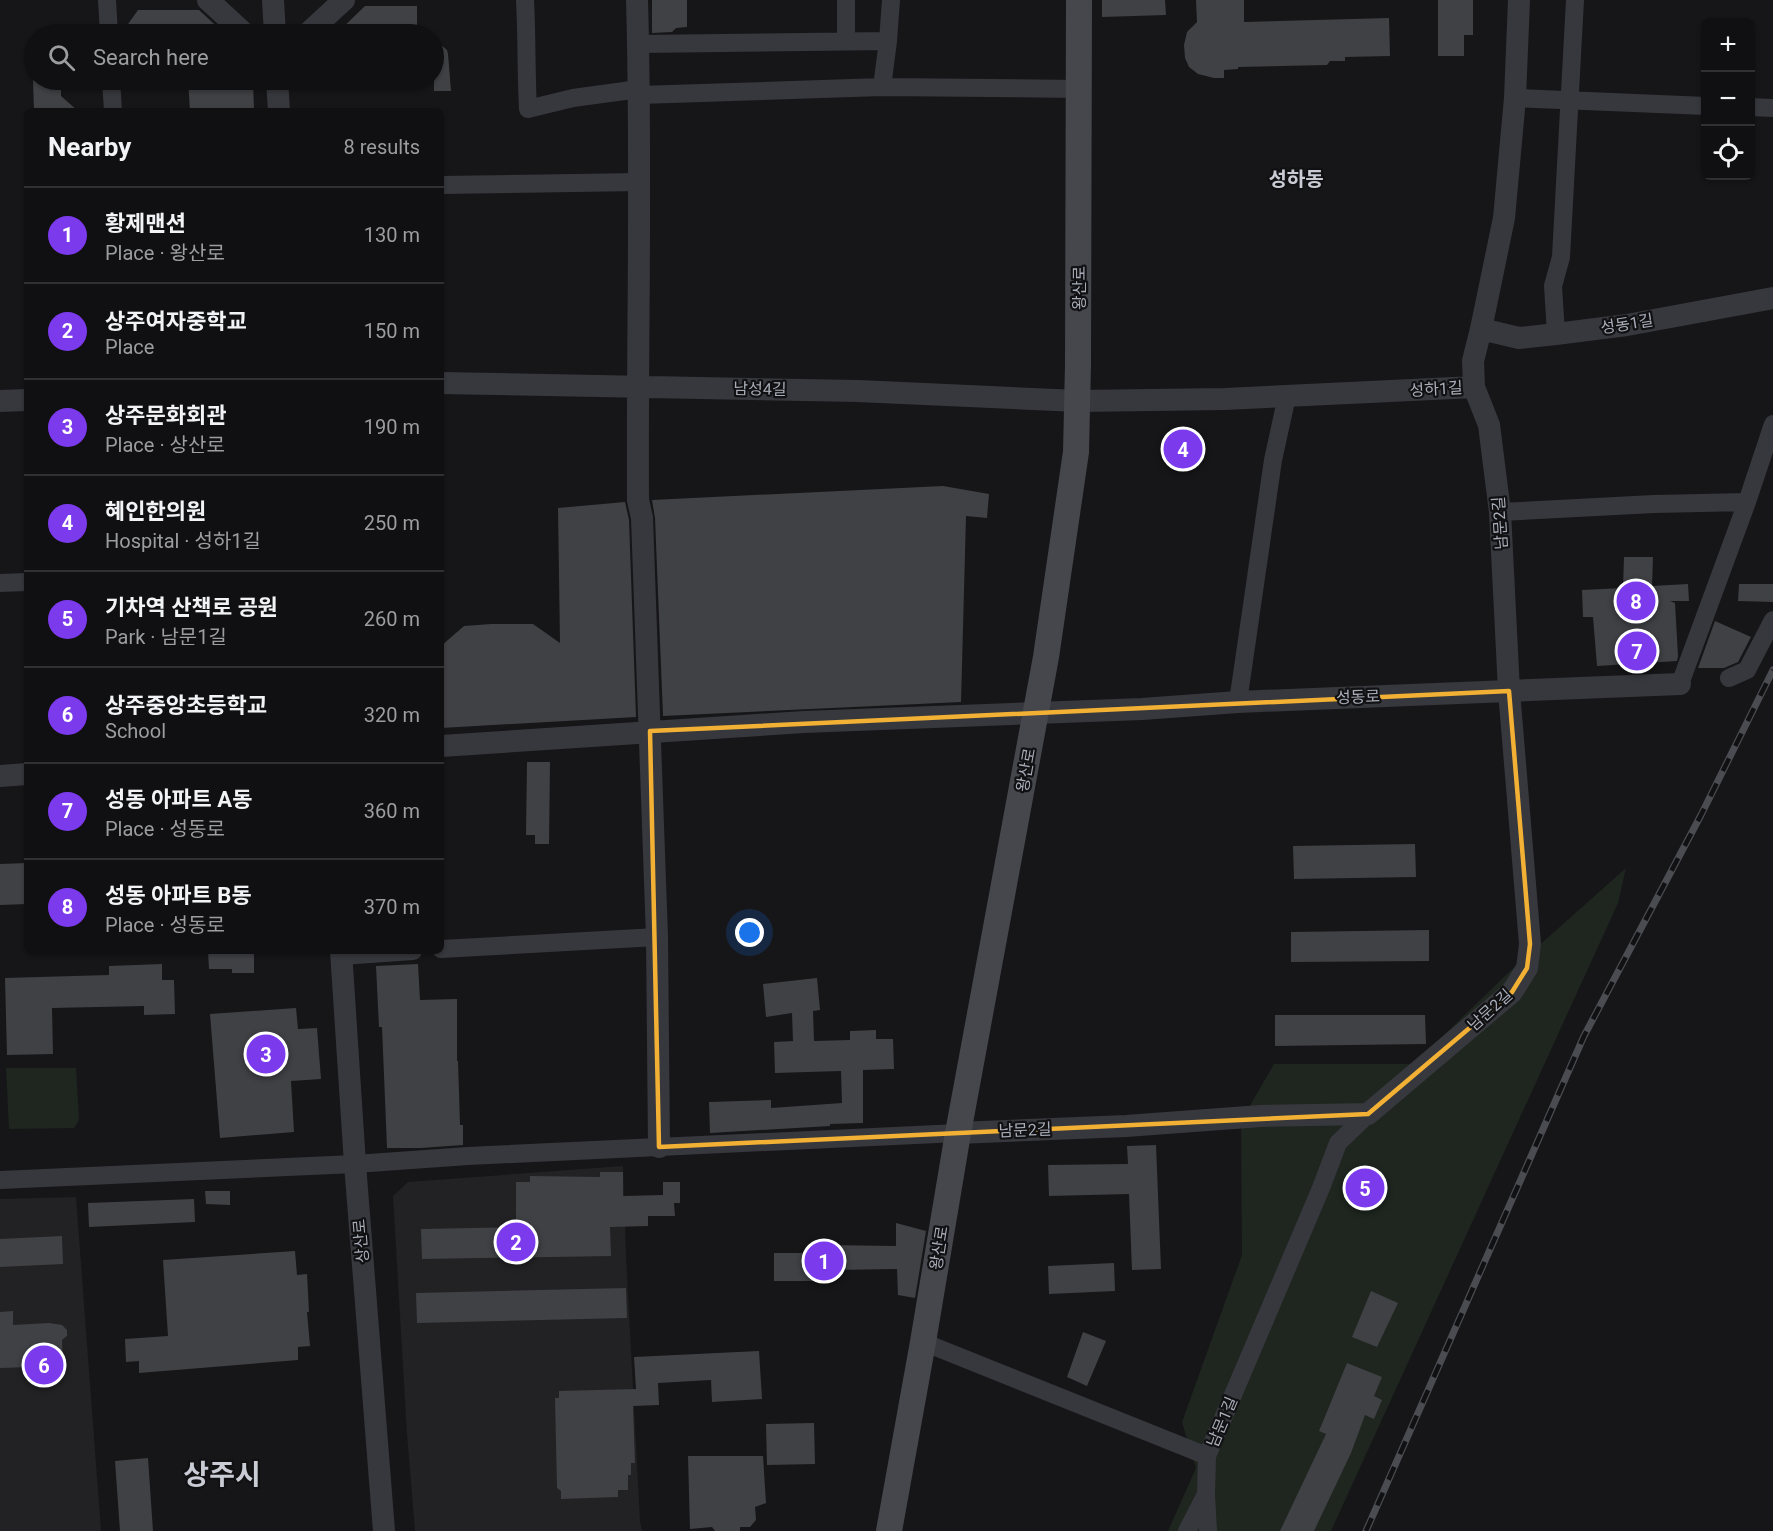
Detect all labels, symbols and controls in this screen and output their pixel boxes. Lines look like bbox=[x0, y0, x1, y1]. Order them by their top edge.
map controls bbox=[1701, 18, 1755, 180]
button: + bbox=[1701, 18, 1755, 72]
search box bbox=[24, 24, 444, 90]
icon: search bbox=[45, 41, 78, 74]
text: Search here bbox=[93, 45, 209, 70]
button: − bbox=[1701, 72, 1755, 126]
button: locate bbox=[1701, 126, 1755, 180]
text: Nearby bbox=[48, 132, 131, 162]
text: 8 results bbox=[344, 135, 420, 159]
district label: 성하동 bbox=[1268, 167, 1324, 191]
text: 황제맨션 bbox=[105, 211, 186, 236]
text: 1 bbox=[62, 223, 73, 247]
text: 130 m bbox=[364, 223, 420, 247]
text: Place · 왕산로 bbox=[105, 241, 225, 265]
street label: 왕산로 bbox=[1070, 266, 1089, 310]
text: 상주여자중학교 bbox=[105, 309, 247, 334]
street label: 성동1길 bbox=[1599, 310, 1655, 338]
text: 2 bbox=[62, 319, 73, 343]
text: 150 m bbox=[364, 319, 420, 343]
text: Place bbox=[105, 335, 154, 359]
street label: 성하1길 bbox=[1409, 378, 1463, 400]
street label: 남성4길 bbox=[733, 379, 787, 399]
text: 상주문화회관 bbox=[105, 403, 226, 428]
text: 3 bbox=[62, 415, 73, 439]
text: 190 m bbox=[364, 415, 420, 439]
pin: 4 bbox=[1164, 426, 1202, 472]
text: Place · 상산로 bbox=[105, 433, 225, 457]
street label: 남문2길 bbox=[1489, 496, 1511, 550]
text: 혜인한의원 bbox=[105, 499, 206, 524]
text: 4 bbox=[62, 511, 73, 535]
text: 250 m bbox=[364, 511, 420, 535]
text: Hospital · 성하1길 bbox=[105, 529, 261, 553]
pin: 8 bbox=[1616, 578, 1656, 624]
text: 기차역 산책로 공원 bbox=[105, 595, 278, 620]
text: 5 bbox=[62, 607, 73, 631]
text: 260 m bbox=[364, 607, 420, 631]
text: Park · 남문1길 bbox=[105, 625, 227, 649]
pin: 7 bbox=[1618, 628, 1656, 674]
street label: 성동로 bbox=[1336, 687, 1381, 707]
text: 상주중앙초등학교 bbox=[105, 693, 267, 718]
text: 6 bbox=[62, 703, 73, 727]
text: 320 m bbox=[364, 703, 420, 727]
text: School bbox=[105, 719, 166, 743]
street label: 왕산로 bbox=[1013, 746, 1039, 793]
text: 성동 아파트 A동 bbox=[105, 787, 252, 812]
text: 7 bbox=[62, 799, 73, 823]
text: 360 m bbox=[364, 799, 420, 823]
text: Place · 성동로 bbox=[105, 817, 225, 841]
text: 성동 아파트 B동 bbox=[105, 883, 251, 908]
text: 8 bbox=[62, 895, 73, 919]
text: 370 m bbox=[364, 895, 420, 919]
text: Place · 성동로 bbox=[105, 913, 225, 937]
your location bbox=[735, 918, 764, 947]
street label: 남문2길 bbox=[1464, 985, 1516, 1035]
pin: 3 bbox=[246, 1032, 286, 1076]
street label: 남문2길 bbox=[998, 1120, 1052, 1140]
pin: 5 bbox=[1346, 1166, 1384, 1210]
street label: 상산로 bbox=[350, 1218, 372, 1264]
pin: 2 bbox=[496, 1220, 536, 1264]
street label: 왕산로 bbox=[926, 1224, 952, 1271]
pin: 1 bbox=[804, 1238, 844, 1284]
pin: 6 bbox=[24, 1342, 63, 1388]
street label: 남문1길 bbox=[1203, 1394, 1241, 1450]
district label: 상주시 bbox=[183, 1458, 261, 1491]

